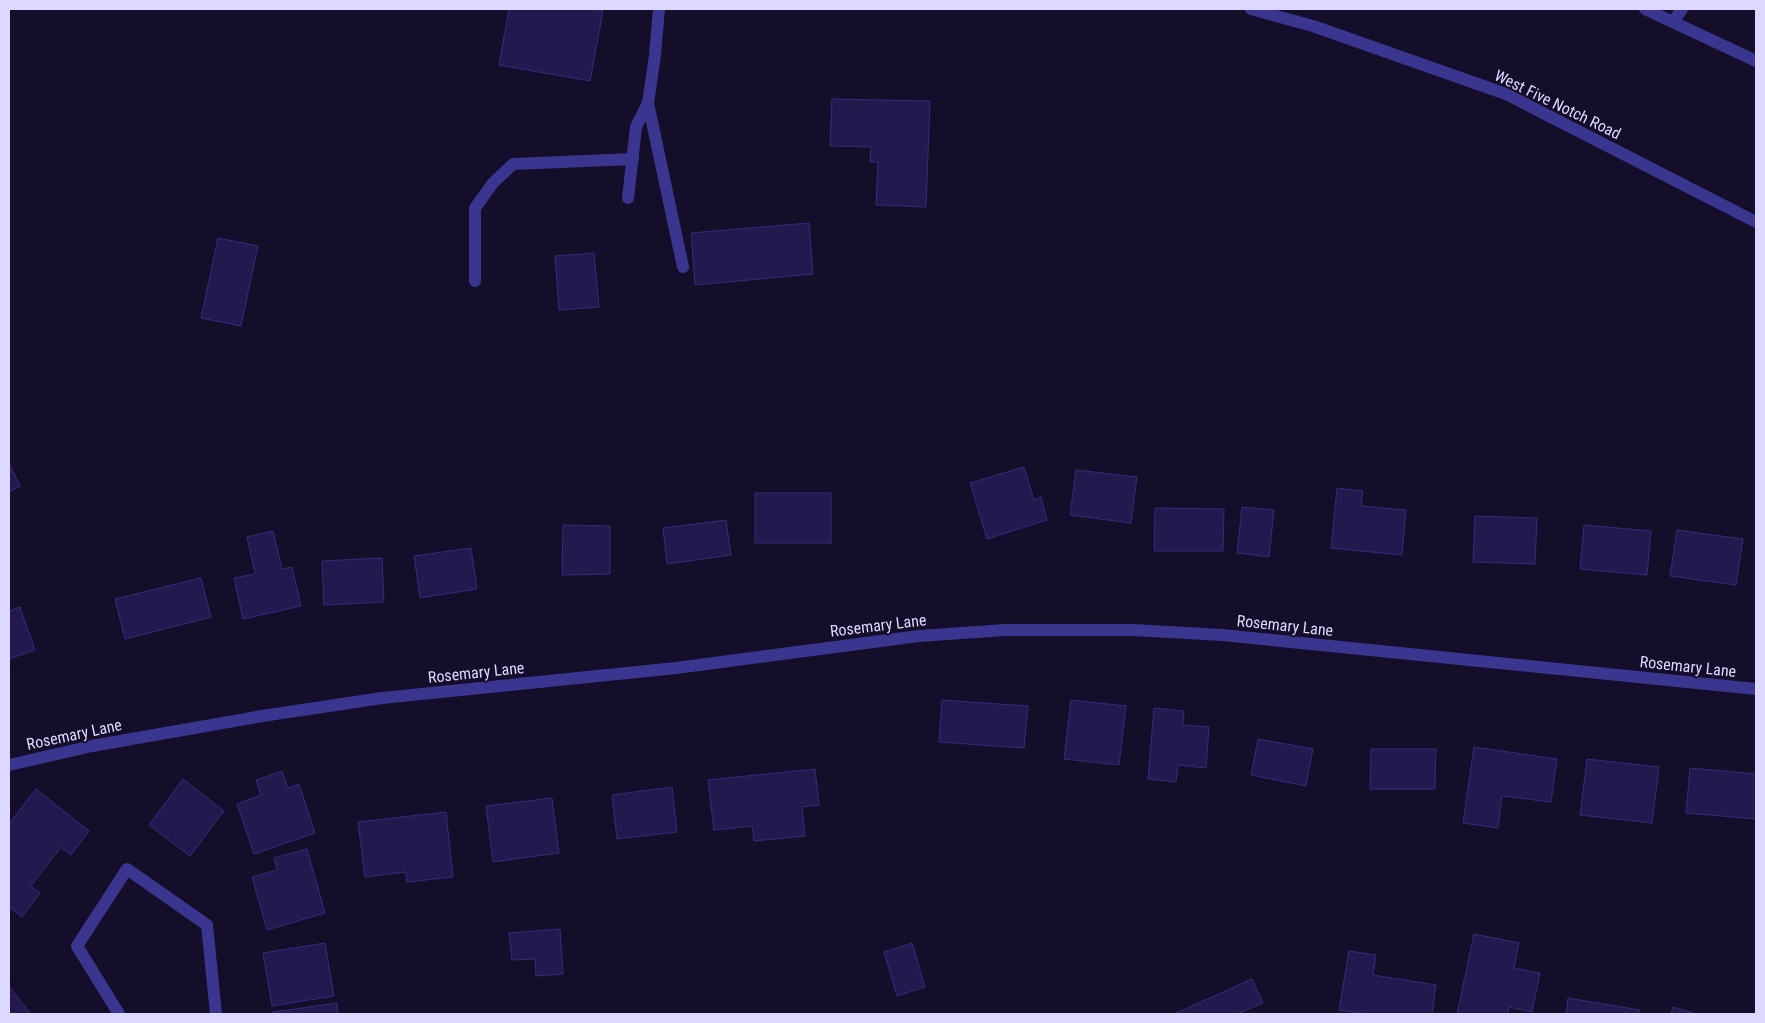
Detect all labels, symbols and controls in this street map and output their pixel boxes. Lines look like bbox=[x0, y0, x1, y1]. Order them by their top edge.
street label: West Five Notch Road bbox=[1492, 66, 1624, 143]
street label: Rosemary Lane bbox=[829, 610, 927, 641]
street label: Rosemary Lane bbox=[1236, 611, 1334, 640]
street label: Rosemary Lane bbox=[1639, 652, 1737, 681]
street label: Rosemary Lane bbox=[427, 658, 525, 687]
street label: Rosemary Lane bbox=[25, 715, 123, 754]

